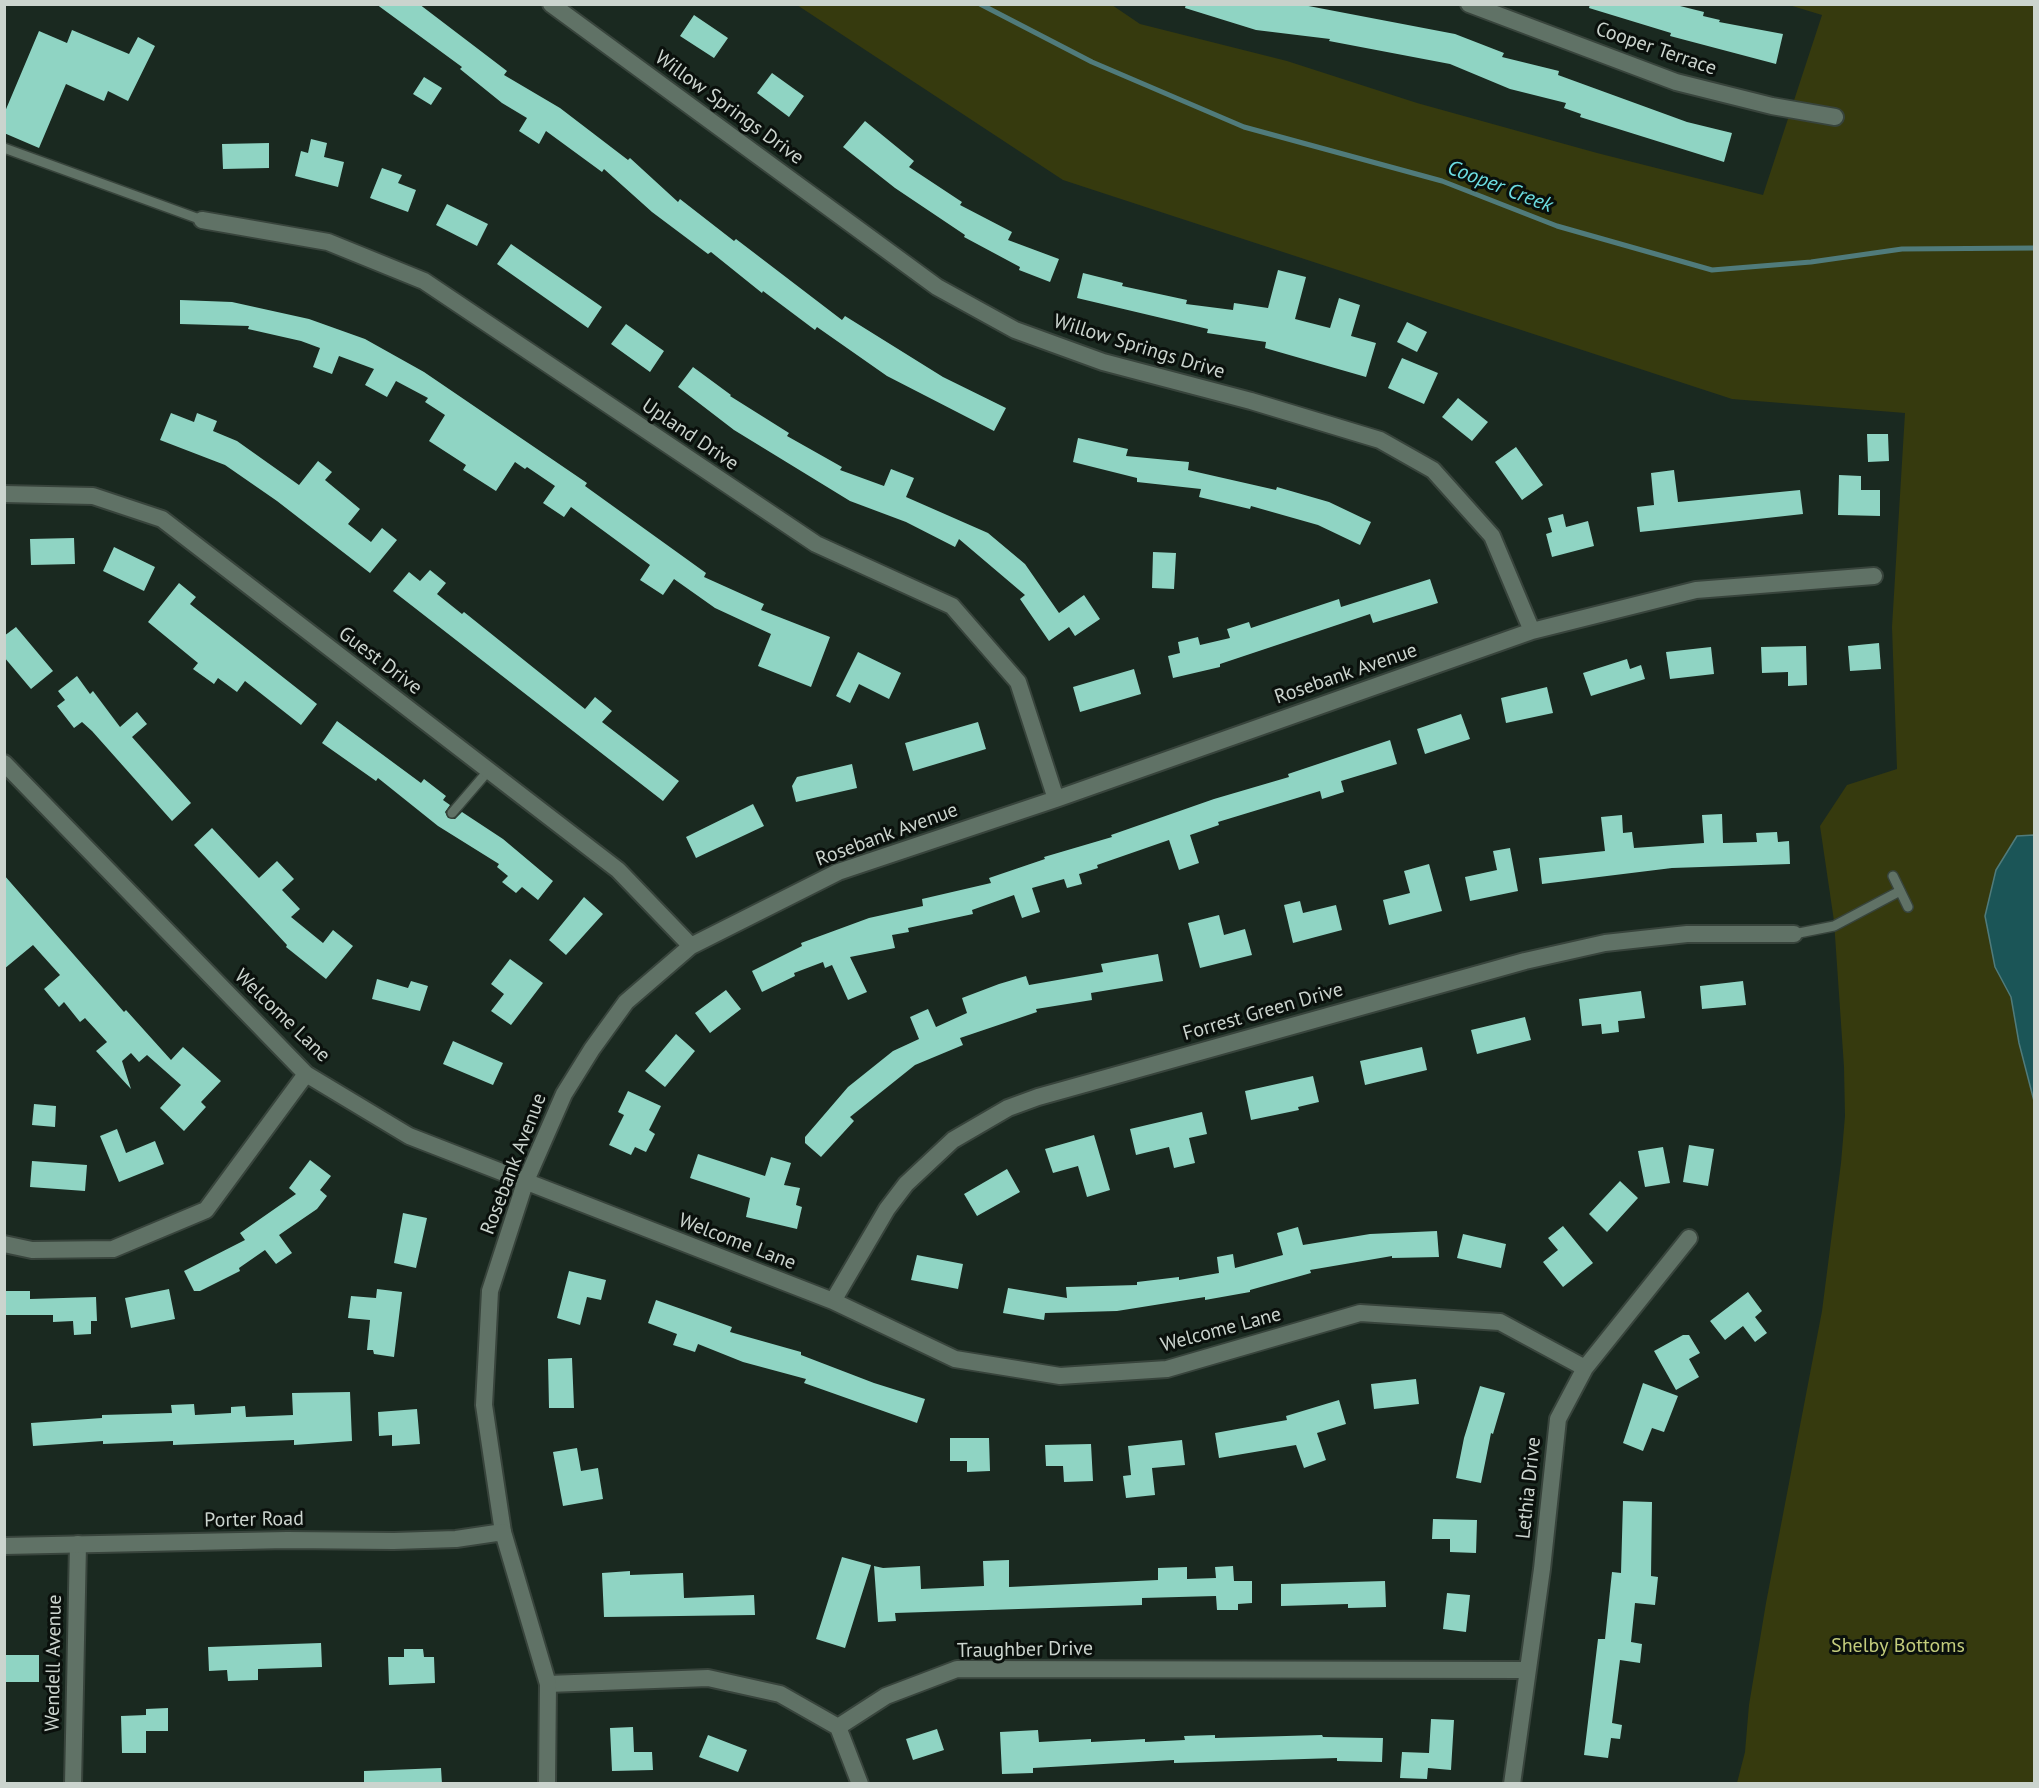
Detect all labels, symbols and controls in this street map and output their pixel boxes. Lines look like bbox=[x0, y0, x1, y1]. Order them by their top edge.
street label: Cooper Terrace bbox=[1592, 17, 1720, 81]
street label: Willow Springs Drive bbox=[650, 46, 808, 170]
water label: Cooper Creek bbox=[1444, 155, 1556, 219]
street label: Willow Springs Drive bbox=[1050, 310, 1228, 384]
street label: Upland Drive bbox=[637, 394, 743, 476]
street label: Guest Drive bbox=[333, 622, 427, 700]
street label: Rosebank Avenue bbox=[1272, 638, 1420, 710]
street label: Rosebank Avenue bbox=[813, 798, 961, 872]
street label: Welcome Lane bbox=[229, 964, 335, 1068]
street label: Forrest Green Drive bbox=[1180, 978, 1346, 1046]
street label: Rosebank Avenue bbox=[476, 1090, 552, 1238]
street label: Welcome Lane bbox=[675, 1209, 799, 1275]
street label: Welcome Lane bbox=[1158, 1302, 1284, 1358]
street label: Lethia Drive bbox=[1512, 1436, 1546, 1540]
street label: Porter Road bbox=[204, 1507, 304, 1533]
street label: Wendell Avenue bbox=[41, 1594, 67, 1732]
park label: Shelby Bottoms bbox=[1831, 1634, 1965, 1658]
street label: Traughber Drive bbox=[957, 1637, 1093, 1663]

